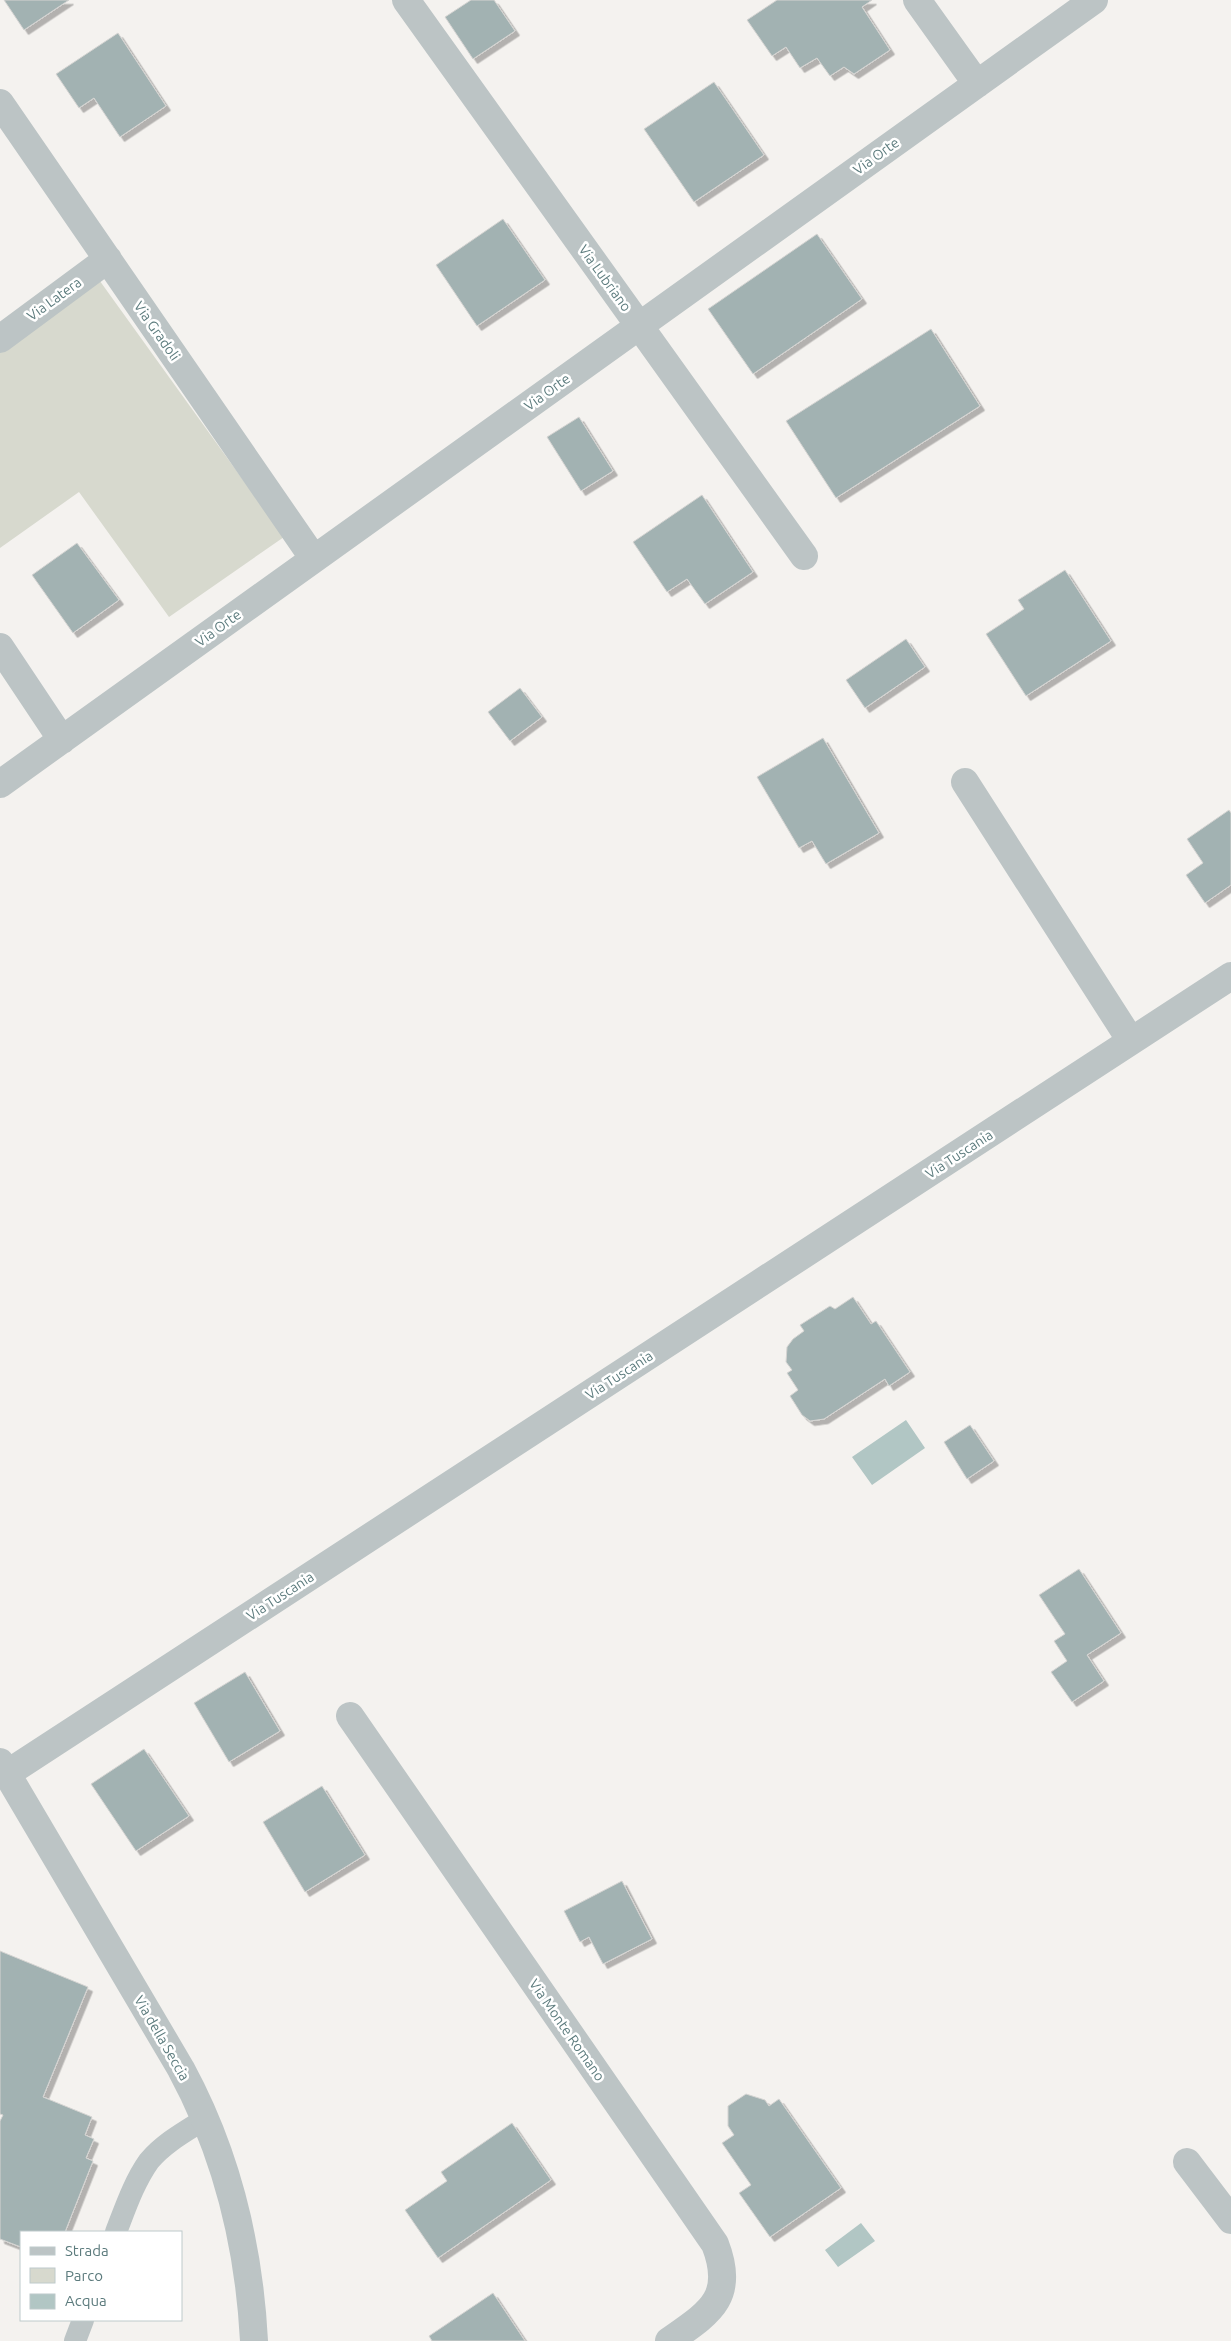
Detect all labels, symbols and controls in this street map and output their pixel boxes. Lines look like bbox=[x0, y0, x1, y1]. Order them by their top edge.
street label: Via Orte bbox=[850, 134, 902, 178]
street label: Via Lubriano bbox=[575, 242, 635, 314]
street label: Via Latera bbox=[24, 274, 84, 324]
street label: Via Gradoli bbox=[131, 298, 183, 364]
street label: Via Orte bbox=[521, 370, 573, 414]
street label: Via Orte bbox=[192, 606, 244, 650]
street label: Via Tuscania bbox=[922, 1126, 996, 1182]
street label: Via Tuscania bbox=[582, 1347, 656, 1403]
street label: Via Tuscania bbox=[243, 1568, 317, 1624]
street label: Via Monte Romano bbox=[526, 1976, 608, 2084]
street label: Via della Seccia bbox=[131, 1993, 193, 2083]
legend bbox=[20, 2231, 182, 2321]
text: Strada bbox=[65, 2242, 109, 2259]
text: Parco bbox=[65, 2267, 103, 2284]
text: Acqua bbox=[65, 2292, 107, 2309]

